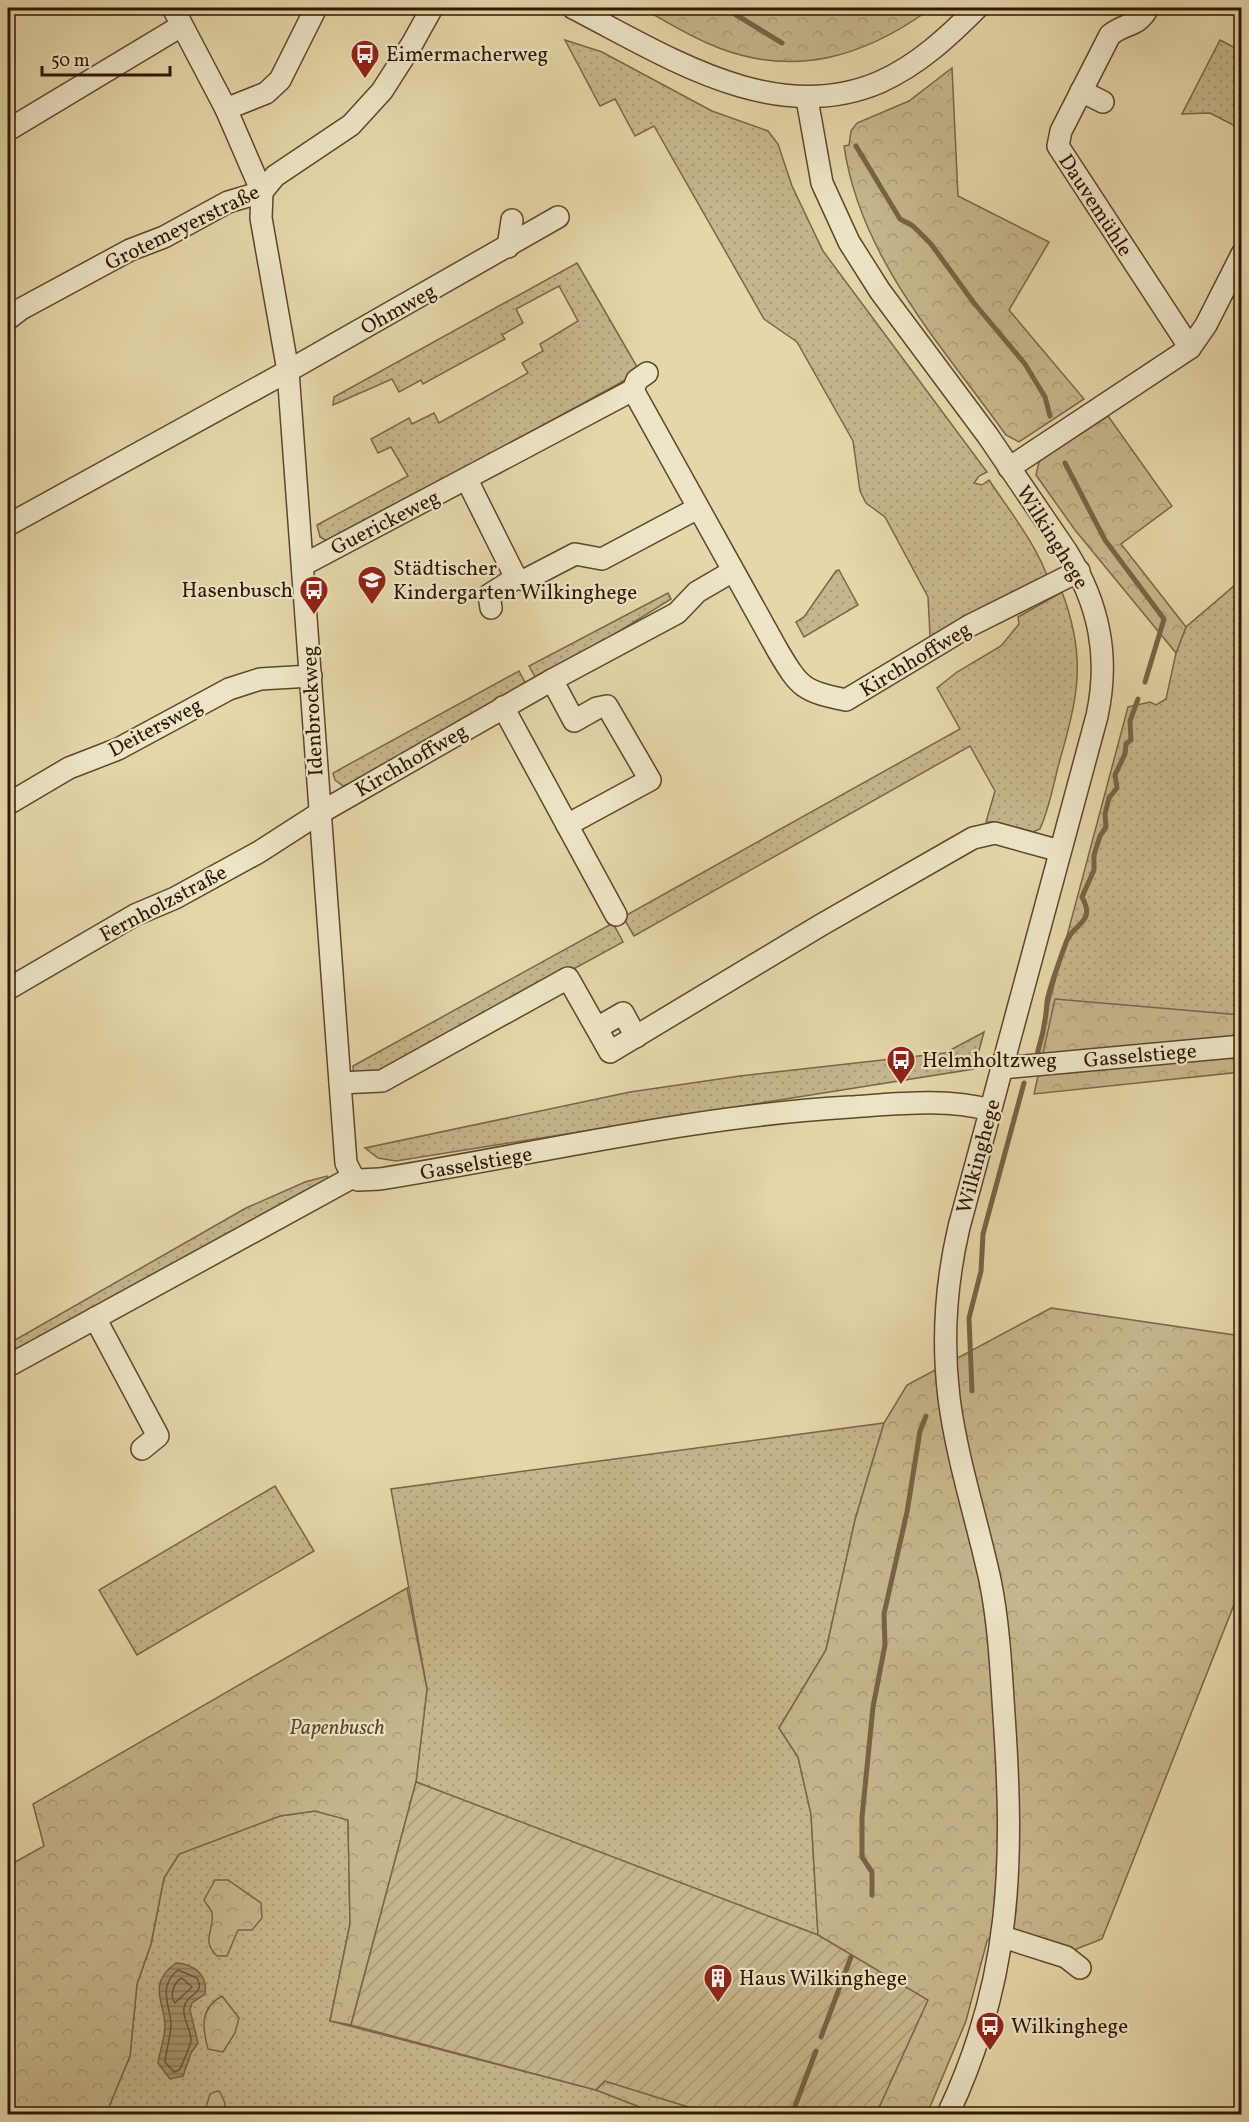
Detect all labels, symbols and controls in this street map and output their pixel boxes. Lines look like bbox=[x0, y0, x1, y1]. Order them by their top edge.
bus stop icon: Eimermacherweg bbox=[349, 38, 381, 80]
scale bar bbox=[42, 39, 170, 77]
place label: Eimermacherweg bbox=[386, 41, 548, 70]
text: 50 m bbox=[51, 49, 90, 74]
street label: Dauvemühle bbox=[1051, 149, 1139, 263]
street label: Grotemeyerstraße bbox=[100, 178, 265, 278]
street label: Ohmweg bbox=[356, 278, 442, 343]
street label: Wilkinghege bbox=[1008, 480, 1095, 595]
street label: Guerickeweg bbox=[326, 483, 445, 563]
place label: Städtischer Kindergarten Wilkinghege bbox=[393, 555, 637, 608]
school or university icon: Städtischer Kindergarten Wilkinghege bbox=[356, 564, 388, 606]
bus stop icon: Hasenbusch bbox=[298, 574, 330, 616]
place label: Hasenbusch bbox=[182, 577, 293, 606]
street label: Kirchhoffweg bbox=[855, 616, 977, 705]
street label: Idenbrockweg bbox=[296, 645, 331, 777]
street label: Deitersweg bbox=[104, 691, 208, 765]
street label: Kirchhoffweg bbox=[350, 717, 473, 805]
street label: Fernholzstraße bbox=[95, 859, 233, 950]
street label: Gasselstiege bbox=[1082, 1037, 1198, 1076]
bus stop icon: Helmholtzweg bbox=[885, 1044, 917, 1086]
place label: Helmholtzweg bbox=[922, 1047, 1057, 1076]
street label: Wilkinghege bbox=[950, 1096, 1009, 1217]
street label: Gasselstiege bbox=[418, 1140, 535, 1189]
park label: Papenbusch bbox=[289, 1714, 385, 1743]
building icon: Haus Wilkinghege bbox=[702, 1962, 734, 2004]
place label: Haus Wilkinghege bbox=[739, 1965, 907, 1994]
bus stop icon: Wilkinghege bbox=[974, 2010, 1006, 2052]
place label: Wilkinghege bbox=[1011, 2013, 1128, 2042]

